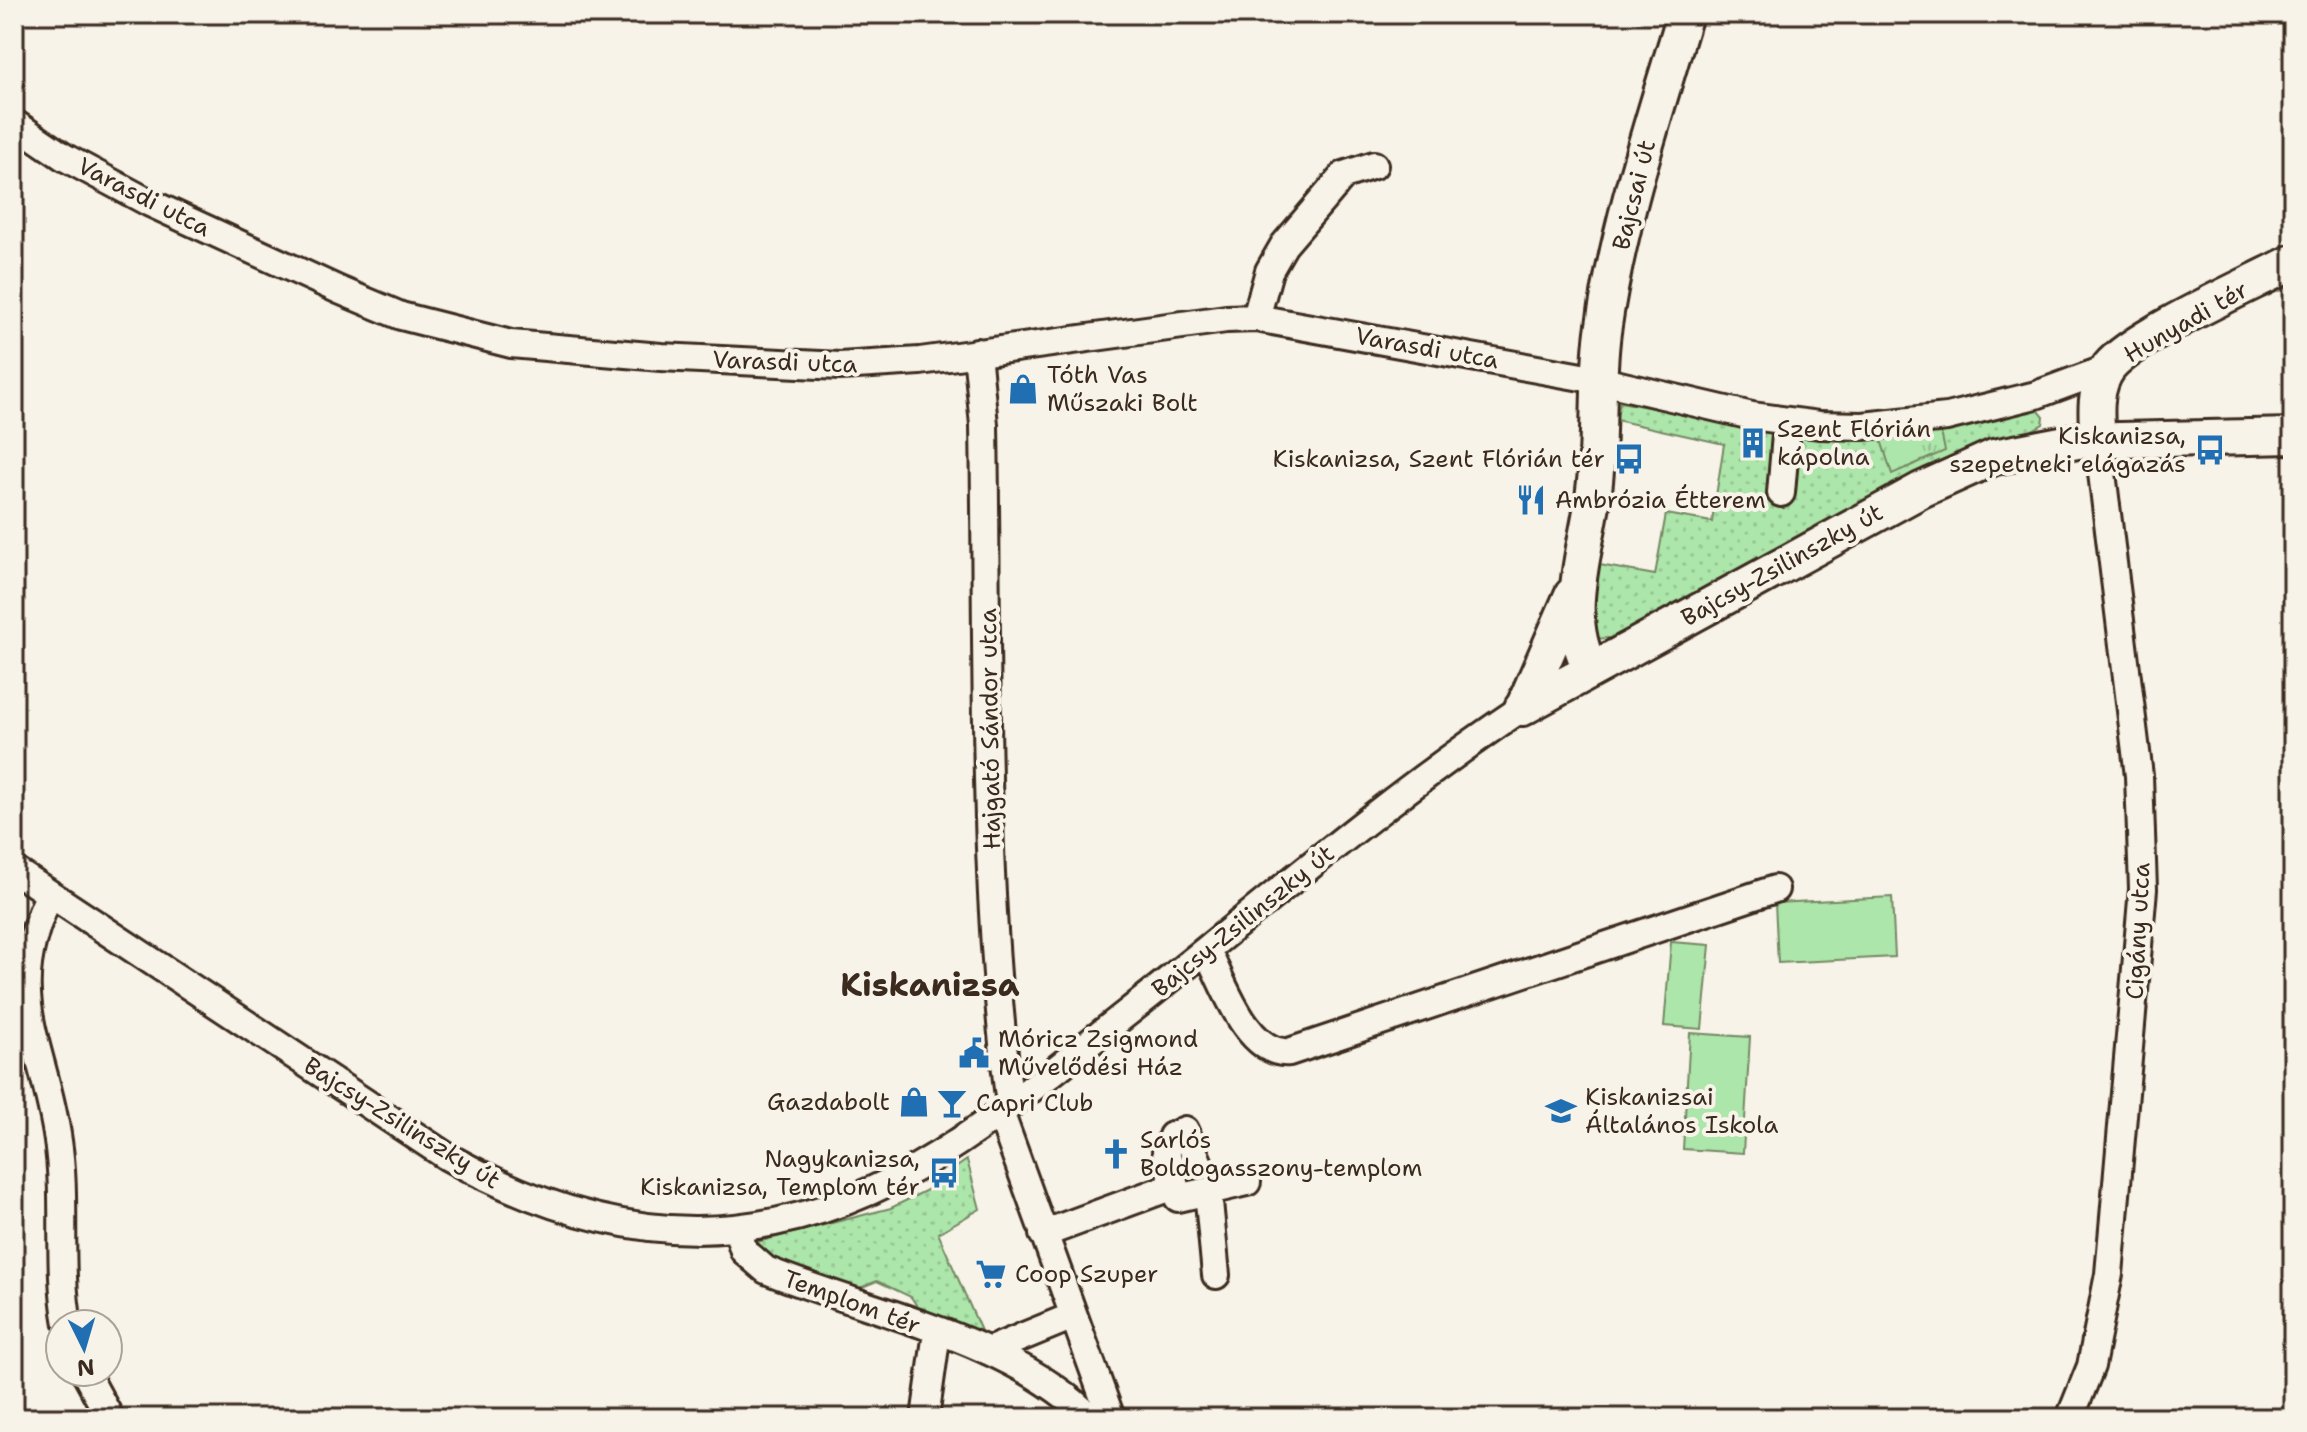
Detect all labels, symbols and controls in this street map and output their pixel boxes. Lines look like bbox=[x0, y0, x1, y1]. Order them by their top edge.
street label: Bajcsai út bbox=[1605, 137, 1663, 253]
street label: Varasdi utca bbox=[72, 150, 216, 244]
street label: Hunyadi tér bbox=[2118, 274, 2254, 370]
street label: Varasdi utca bbox=[1353, 320, 1501, 376]
street label: Varasdi utca bbox=[712, 343, 858, 381]
place label: Tóth Vas Műszaki Bolt bbox=[1047, 359, 1198, 419]
shop icon: Tóth Vas Műszaki Bolt bbox=[1006, 372, 1040, 406]
place label: Szent Flórián kápolna bbox=[1777, 413, 1931, 473]
place label: Kiskanizsa, szepetneki elágazás bbox=[1949, 420, 2186, 480]
building icon: Szent Flórián kápolna bbox=[1736, 426, 1770, 460]
bus stop icon: Kiskanizsa, szepetneki elágazás bbox=[2193, 433, 2227, 467]
bus stop icon: Kiskanizsa, Szent Flórián tér bbox=[1612, 442, 1646, 476]
place label: Kiskanizsa, Szent Flórián tér bbox=[1273, 443, 1605, 475]
restaurant icon: Ambrózia Étterem bbox=[1514, 483, 1548, 517]
place label: Ambrózia Étterem bbox=[1555, 484, 1766, 516]
street label: Bajcsy-Zsilinszky út bbox=[1675, 496, 1889, 634]
street label: Hajgató Sándor utca bbox=[972, 608, 1008, 850]
street label: Bajcsy-Zsilinszky út bbox=[1145, 837, 1341, 1005]
street label: Cigány utca bbox=[2118, 862, 2158, 1000]
district label: Kiskanizsa bbox=[840, 963, 1020, 1006]
place label: Móricz Zsigmond Művelődési Ház bbox=[998, 1023, 1198, 1083]
public building icon: Móricz Zsigmond Művelődési Ház bbox=[957, 1036, 991, 1070]
street label: Bajcsy-Zsilinszky út bbox=[298, 1050, 506, 1196]
place label: Kiskanizsai Általános Iskola bbox=[1585, 1081, 1778, 1141]
shop icon: Gazdabolt bbox=[897, 1085, 931, 1119]
place label: Gazdabolt bbox=[767, 1086, 890, 1118]
bar icon: Capri Club bbox=[935, 1086, 969, 1120]
place label: Capri Club bbox=[976, 1087, 1093, 1119]
school or university icon: Kiskanizsai Általános Iskola bbox=[1544, 1094, 1578, 1128]
place label: Sarlós Boldogasszony-templom bbox=[1140, 1124, 1422, 1184]
church icon: Sarlós Boldogasszony-templom bbox=[1099, 1137, 1133, 1171]
place label: Nagykanizsa, Kiskanizsa, Templom tér bbox=[640, 1143, 920, 1203]
bus stop icon: Nagykanizsa, Kiskanizsa, Templom tér bbox=[927, 1156, 961, 1190]
supermarket icon: Coop Szuper bbox=[974, 1257, 1008, 1291]
place label: Coop Szuper bbox=[1015, 1258, 1158, 1290]
street label: Templom tér bbox=[779, 1262, 925, 1342]
north arrow bbox=[44, 1308, 124, 1388]
text: N bbox=[76, 1352, 96, 1383]

